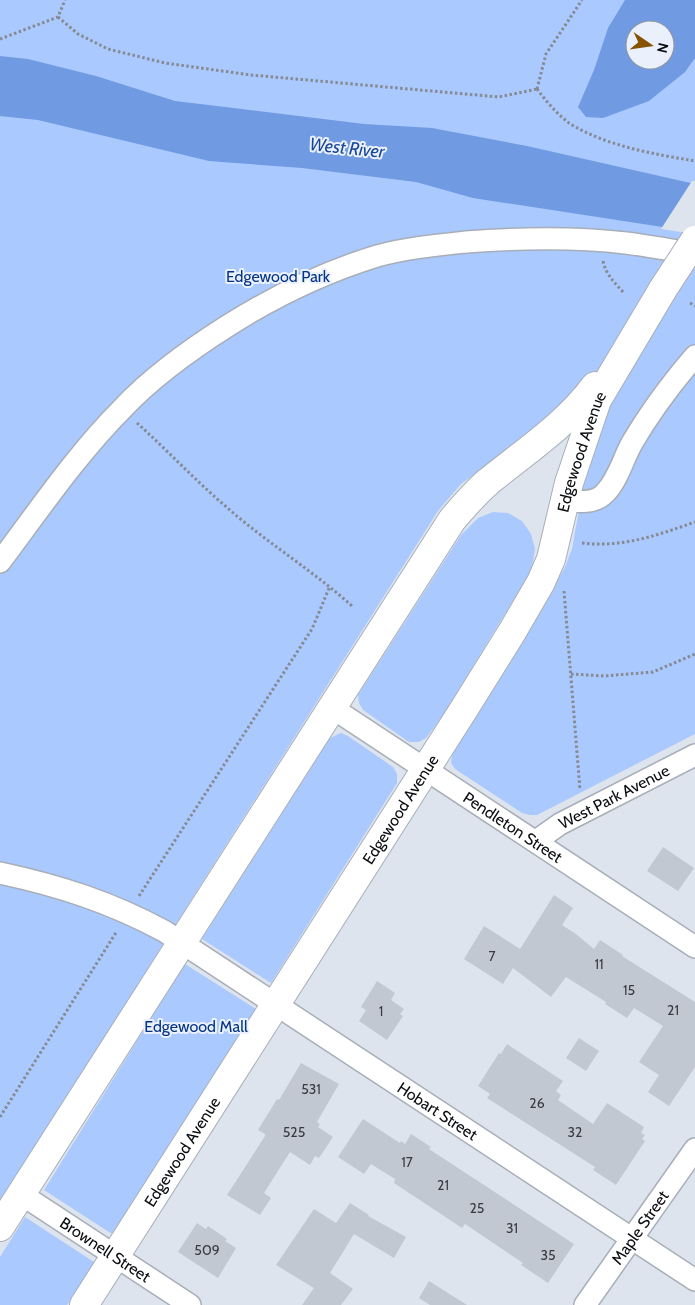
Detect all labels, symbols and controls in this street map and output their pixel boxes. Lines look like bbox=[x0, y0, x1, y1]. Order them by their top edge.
north arrow bbox=[625, 20, 675, 70]
text: N bbox=[653, 41, 673, 55]
water label: West River bbox=[308, 133, 387, 163]
park label: Edgewood Park bbox=[226, 267, 331, 286]
street label: Edgewood Avenue bbox=[553, 387, 610, 514]
street label: Edgewood Avenue bbox=[358, 751, 442, 867]
street label: West Park Avenue bbox=[555, 760, 672, 833]
street label: Pendleton Street bbox=[460, 787, 567, 867]
house number: 7 bbox=[488, 947, 496, 965]
house number: 11 bbox=[594, 955, 604, 973]
house number: 15 bbox=[623, 981, 635, 999]
house number: 21 bbox=[667, 1001, 679, 1019]
house number: 1 bbox=[379, 1002, 383, 1020]
park label: Edgewood Mall bbox=[144, 1017, 248, 1036]
street label: Hobart Street bbox=[394, 1078, 482, 1144]
house number: 531 bbox=[301, 1080, 321, 1098]
street label: Edgewood Avenue bbox=[140, 1093, 224, 1210]
house number: 26 bbox=[529, 1094, 545, 1112]
house number: 525 bbox=[283, 1123, 305, 1141]
house number: 32 bbox=[568, 1123, 582, 1141]
house number: 17 bbox=[401, 1153, 413, 1171]
house number: 21 bbox=[437, 1176, 449, 1194]
street label: Maple Street bbox=[607, 1186, 673, 1268]
house number: 25 bbox=[470, 1199, 484, 1217]
street label: Brownell Street bbox=[57, 1213, 155, 1286]
house number: 31 bbox=[506, 1219, 518, 1237]
house number: 509 bbox=[194, 1241, 220, 1259]
house number: 35 bbox=[540, 1246, 556, 1264]

